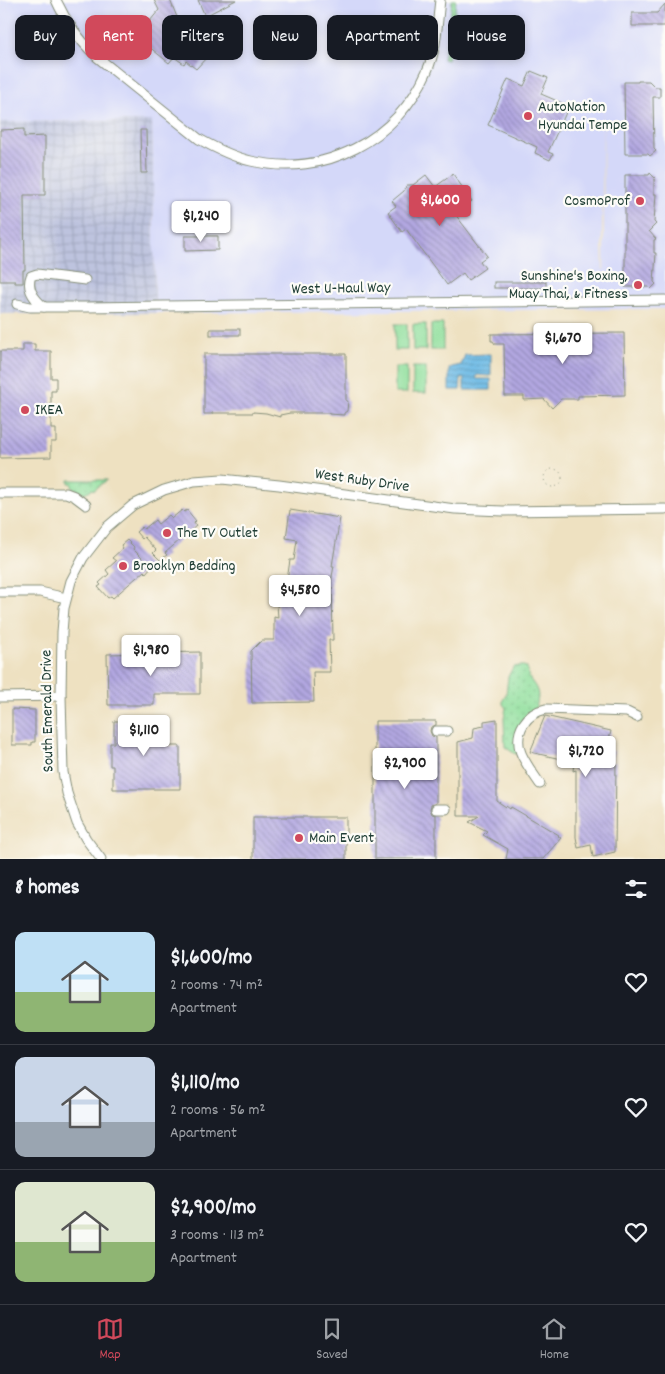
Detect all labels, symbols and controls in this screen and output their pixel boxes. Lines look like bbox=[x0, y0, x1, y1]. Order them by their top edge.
chip: Buy bbox=[15, 15, 75, 60]
chip: Rent bbox=[85, 15, 152, 60]
chip: Filters bbox=[162, 15, 243, 60]
chip: New bbox=[253, 15, 317, 60]
chip: Apartment bbox=[327, 15, 438, 60]
chip: House bbox=[448, 15, 525, 60]
place label: AutoNation Hyundai Tempe bbox=[538, 96, 627, 137]
marker: AutoNation Hyundai Tempe bbox=[522, 110, 534, 122]
pin: $1,600 bbox=[399, 184, 481, 227]
text: $1,600 bbox=[420, 189, 460, 212]
place label: CosmoProf bbox=[564, 190, 630, 213]
marker: CosmoProf bbox=[634, 195, 646, 207]
pin: $1,240 bbox=[160, 200, 242, 243]
text: $1,240 bbox=[182, 205, 220, 228]
place label: Sunshine's Boxing, Muay Thai, & Fitness bbox=[509, 265, 628, 306]
street label: West U-Haul Way bbox=[291, 277, 391, 301]
marker: Sunshine's Boxing, Muay Thai, & Fitness bbox=[632, 279, 644, 291]
pin: $1,670 bbox=[522, 322, 604, 365]
text: $1,670 bbox=[544, 327, 582, 350]
place label: IKEA bbox=[35, 399, 64, 422]
marker: IKEA bbox=[19, 404, 31, 416]
street label: West Ruby Drive bbox=[313, 463, 411, 499]
place label: The TV Outlet bbox=[177, 522, 258, 545]
marker: The TV Outlet bbox=[161, 527, 173, 539]
place label: Brooklyn Bedding bbox=[133, 555, 236, 578]
marker: Brooklyn Bedding bbox=[117, 560, 129, 572]
pin: $4,580 bbox=[259, 574, 341, 617]
text: $4,580 bbox=[280, 579, 320, 602]
pin: $1,980 bbox=[110, 634, 192, 677]
text: $1,980 bbox=[132, 639, 170, 662]
street label: South Emerald Drive bbox=[35, 650, 61, 772]
pin: $1,110 bbox=[103, 714, 185, 757]
text: $1,110 bbox=[129, 719, 159, 742]
pin: $1,720 bbox=[545, 736, 627, 778]
text: $1,720 bbox=[568, 740, 604, 763]
pin: $2,900 bbox=[364, 748, 446, 790]
text: $2,900 bbox=[384, 752, 426, 775]
place label: Main Event bbox=[309, 827, 374, 850]
marker: Main Event bbox=[293, 832, 305, 844]
text: 8 homes bbox=[15, 874, 80, 904]
icon: filters bbox=[622, 875, 650, 903]
text: $1,600/mo bbox=[170, 944, 252, 974]
icon: home bbox=[55, 952, 115, 1012]
icon: heart bbox=[622, 968, 650, 996]
text: 2 rooms · 74 m² bbox=[170, 974, 263, 997]
text: Apartment bbox=[170, 997, 237, 1020]
text: $1,110/mo bbox=[170, 1069, 240, 1099]
icon: home bbox=[55, 1077, 115, 1137]
icon: heart bbox=[622, 1093, 650, 1121]
text: 2 rooms · 56 m² bbox=[170, 1099, 265, 1122]
text: Apartment bbox=[170, 1122, 237, 1145]
text: $2,900/mo bbox=[170, 1194, 256, 1224]
icon: home bbox=[55, 1202, 115, 1262]
icon: heart bbox=[622, 1218, 650, 1246]
text: 3 rooms · 113 m² bbox=[170, 1224, 264, 1247]
text: Apartment bbox=[170, 1247, 237, 1270]
tab: Map bbox=[96, 1315, 124, 1365]
tab: Saved bbox=[316, 1315, 348, 1365]
tab: Home bbox=[540, 1315, 569, 1365]

